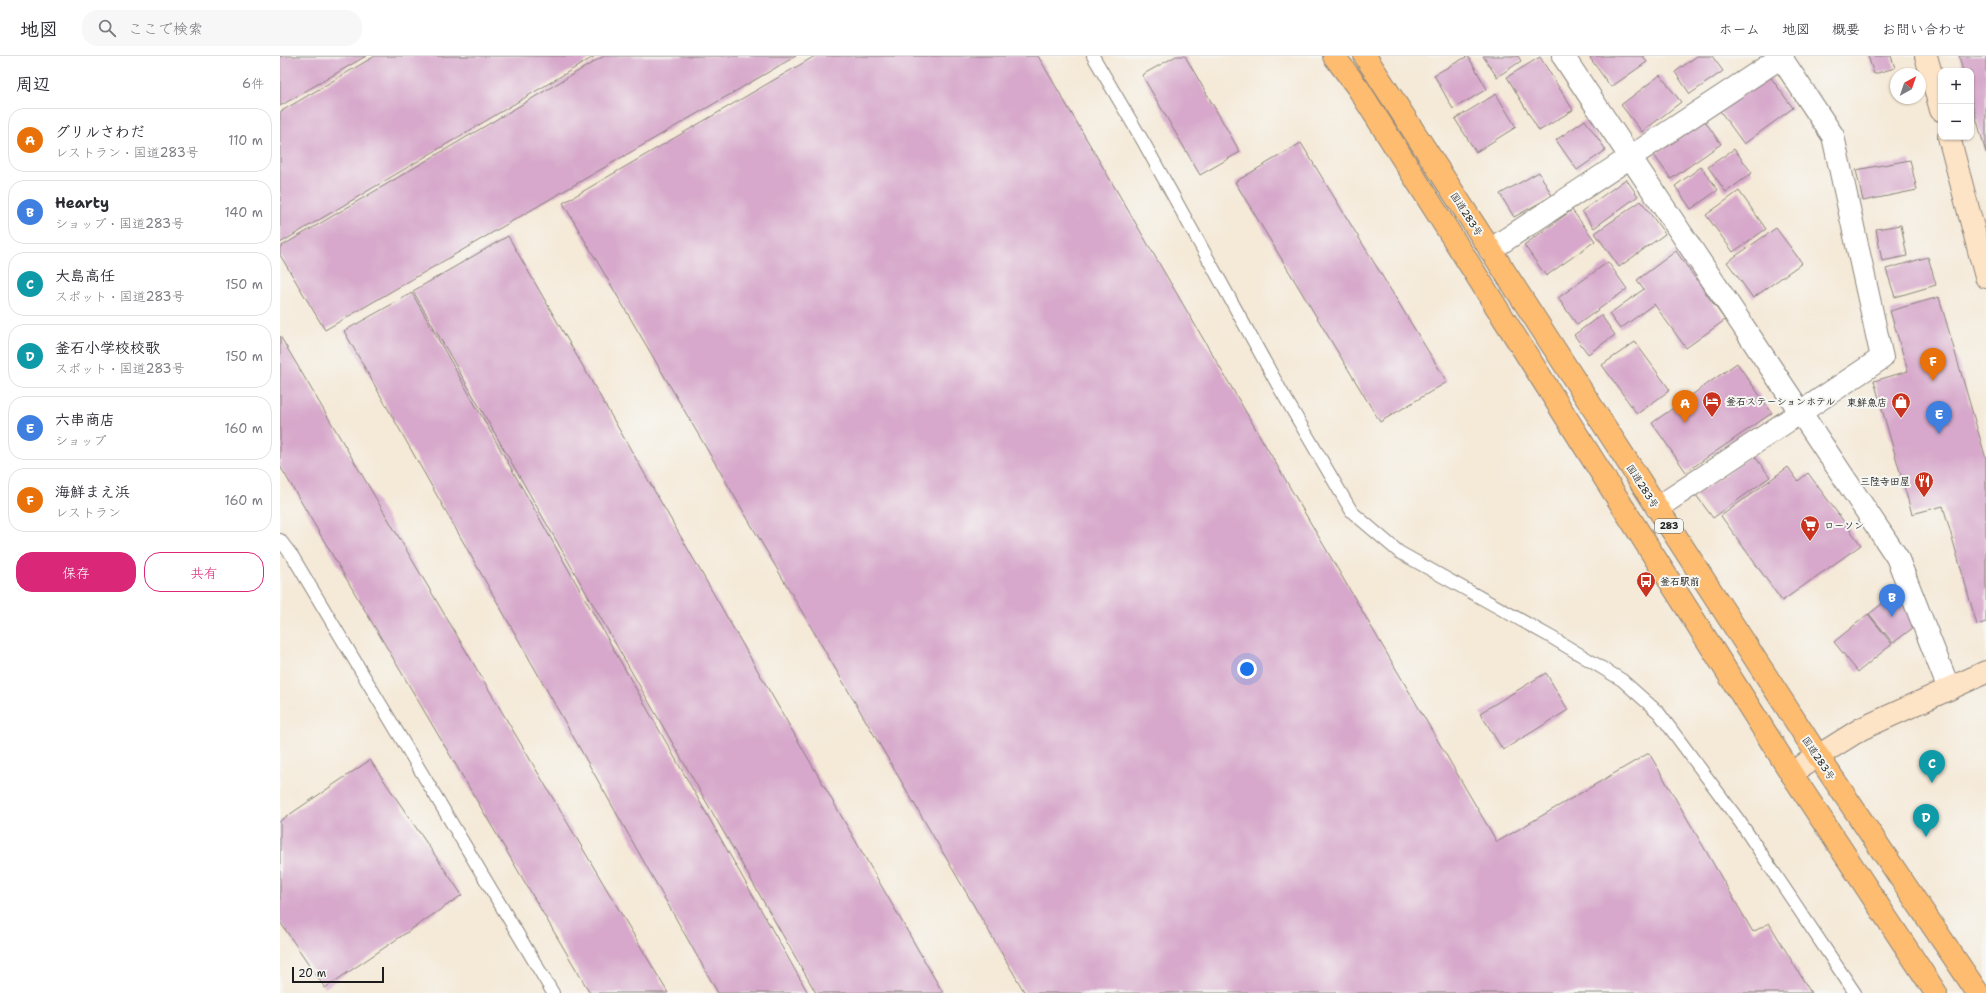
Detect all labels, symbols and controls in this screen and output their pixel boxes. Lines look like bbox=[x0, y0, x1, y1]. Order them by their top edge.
search box bbox=[82, 10, 362, 46]
text: 地図 bbox=[20, 17, 58, 42]
icon: search bbox=[96, 17, 118, 39]
text: ここで検索 bbox=[128, 19, 203, 39]
text: ホーム bbox=[1719, 20, 1760, 38]
text: 地図 bbox=[1782, 20, 1810, 38]
text: 概要 bbox=[1832, 20, 1860, 38]
text: お問い合わせ bbox=[1882, 20, 1966, 38]
north arrow bbox=[1890, 68, 1926, 104]
map controls bbox=[1938, 68, 1974, 140]
button: + bbox=[1938, 68, 1974, 104]
text: 周辺 bbox=[16, 73, 50, 95]
text: 6件 bbox=[242, 75, 264, 92]
button: − bbox=[1938, 104, 1974, 140]
text: グリルさわだ bbox=[55, 122, 145, 142]
text: A bbox=[25, 132, 35, 149]
text: 110 m bbox=[228, 132, 263, 149]
text: レストラン · 国道283号 bbox=[55, 144, 199, 161]
street label: 国道283号 bbox=[1447, 190, 1486, 239]
text: Hearty bbox=[55, 193, 109, 213]
text: B bbox=[26, 204, 34, 221]
text: 140 m bbox=[224, 204, 263, 221]
text: ショップ · 国道283号 bbox=[55, 215, 184, 232]
text: 大島高任 bbox=[55, 266, 115, 286]
text: C bbox=[26, 276, 34, 293]
text: 150 m bbox=[225, 276, 263, 293]
text: スポット · 国道283号 bbox=[55, 288, 185, 305]
text: 釜石小学校校歌 bbox=[55, 338, 160, 358]
text: D bbox=[25, 348, 35, 365]
text: 150 m bbox=[225, 348, 263, 365]
pin: F bbox=[1920, 348, 1946, 381]
text: スポット · 国道283号 bbox=[55, 360, 185, 377]
pin: A bbox=[1672, 390, 1698, 423]
hotel icon: 釜石ステーションホテル bbox=[1701, 390, 1723, 418]
shop icon: 東鮮魚店 bbox=[1890, 391, 1912, 419]
place label: 釜石ステーションホテル bbox=[1726, 395, 1835, 408]
place label: 東鮮魚店 bbox=[1847, 396, 1887, 409]
pin: E bbox=[1926, 401, 1952, 434]
text: 六串商店 bbox=[55, 410, 115, 430]
text: E bbox=[26, 420, 34, 437]
text: 160 m bbox=[225, 420, 263, 437]
text: ショップ bbox=[55, 432, 106, 449]
street label: 国道283号 bbox=[1623, 462, 1662, 511]
restaurant icon: 三陸寺田屋 bbox=[1913, 470, 1935, 498]
place label: 三陸寺田屋 bbox=[1860, 475, 1910, 488]
text: 海鮮まえ浜 bbox=[55, 482, 130, 502]
text: F bbox=[26, 492, 34, 509]
text: 160 m bbox=[225, 492, 263, 509]
text: レストラン bbox=[55, 504, 121, 521]
supermarket icon: ローソン bbox=[1799, 514, 1821, 542]
road number: 283 bbox=[1655, 519, 1683, 533]
place label: ローソン bbox=[1824, 519, 1864, 532]
button: 保存 bbox=[16, 552, 136, 592]
button: 共有 bbox=[144, 552, 264, 592]
bus stop icon: 釜石駅前 bbox=[1635, 570, 1657, 598]
place label: 釜石駅前 bbox=[1660, 575, 1700, 588]
pin: B bbox=[1879, 584, 1905, 617]
your location bbox=[1237, 659, 1257, 679]
street label: 国道283号 bbox=[1799, 734, 1838, 783]
pin: C bbox=[1919, 750, 1945, 783]
pin: D bbox=[1913, 804, 1939, 837]
scale bar bbox=[292, 965, 384, 984]
text: 20 m bbox=[298, 966, 326, 981]

